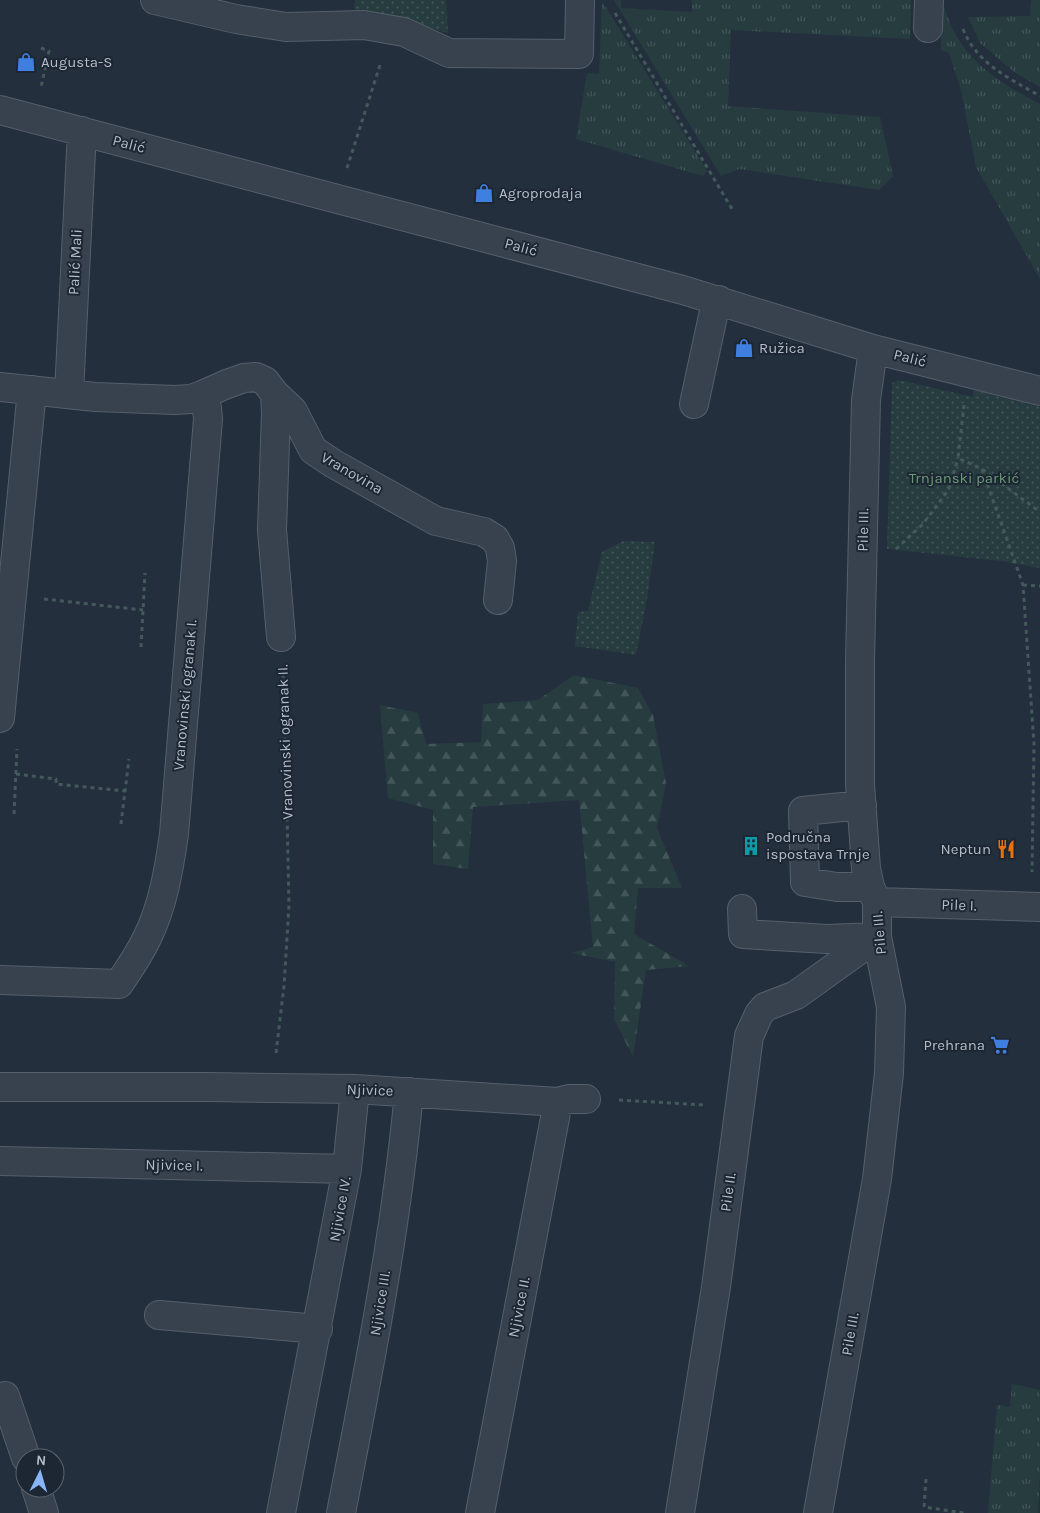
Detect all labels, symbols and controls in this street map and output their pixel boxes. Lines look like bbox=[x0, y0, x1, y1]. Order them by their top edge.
shop icon: Augusta-S bbox=[15, 51, 37, 73]
place label: Augusta-S bbox=[41, 53, 112, 71]
street label: Palić bbox=[111, 131, 147, 157]
shop icon: Agroprodaja bbox=[473, 182, 495, 204]
place label: Agroprodaja bbox=[499, 184, 582, 202]
street label: Palić Mali bbox=[64, 228, 86, 296]
street label: Palić bbox=[503, 234, 539, 260]
shop icon: Ružica bbox=[733, 337, 755, 359]
place label: Ružica bbox=[759, 339, 805, 357]
street label: Palić bbox=[892, 345, 928, 371]
street label: Vranovina bbox=[318, 448, 386, 498]
park label: Trnjanski parkić bbox=[909, 469, 1019, 487]
street label: Pile III. bbox=[854, 508, 872, 552]
street label: Vranovinski ogranak I. bbox=[169, 619, 201, 771]
street label: Vranovinski ogranak II. bbox=[273, 664, 297, 820]
place label: Područna ispostava Trnje bbox=[766, 828, 870, 863]
building icon: Područna ispostava Trnje bbox=[740, 835, 762, 857]
restaurant icon: Neptun bbox=[995, 838, 1017, 860]
place label: Neptun bbox=[940, 840, 991, 858]
street label: Pile I. bbox=[941, 895, 977, 915]
street label: Pile III. bbox=[868, 910, 890, 955]
supermarket icon: Prehrana bbox=[989, 1034, 1011, 1056]
place label: Prehrana bbox=[924, 1036, 985, 1054]
street label: Njivice bbox=[346, 1080, 394, 1100]
street label: Njivice I. bbox=[145, 1156, 203, 1175]
street label: Pile II. bbox=[716, 1171, 740, 1213]
street label: Njivice IV. bbox=[325, 1175, 355, 1243]
street label: Njivice III. bbox=[366, 1269, 394, 1337]
street label: Njivice II. bbox=[504, 1275, 534, 1339]
street label: Pile III. bbox=[837, 1311, 863, 1357]
north arrow bbox=[15, 1448, 65, 1498]
text: N bbox=[35, 1452, 47, 1469]

